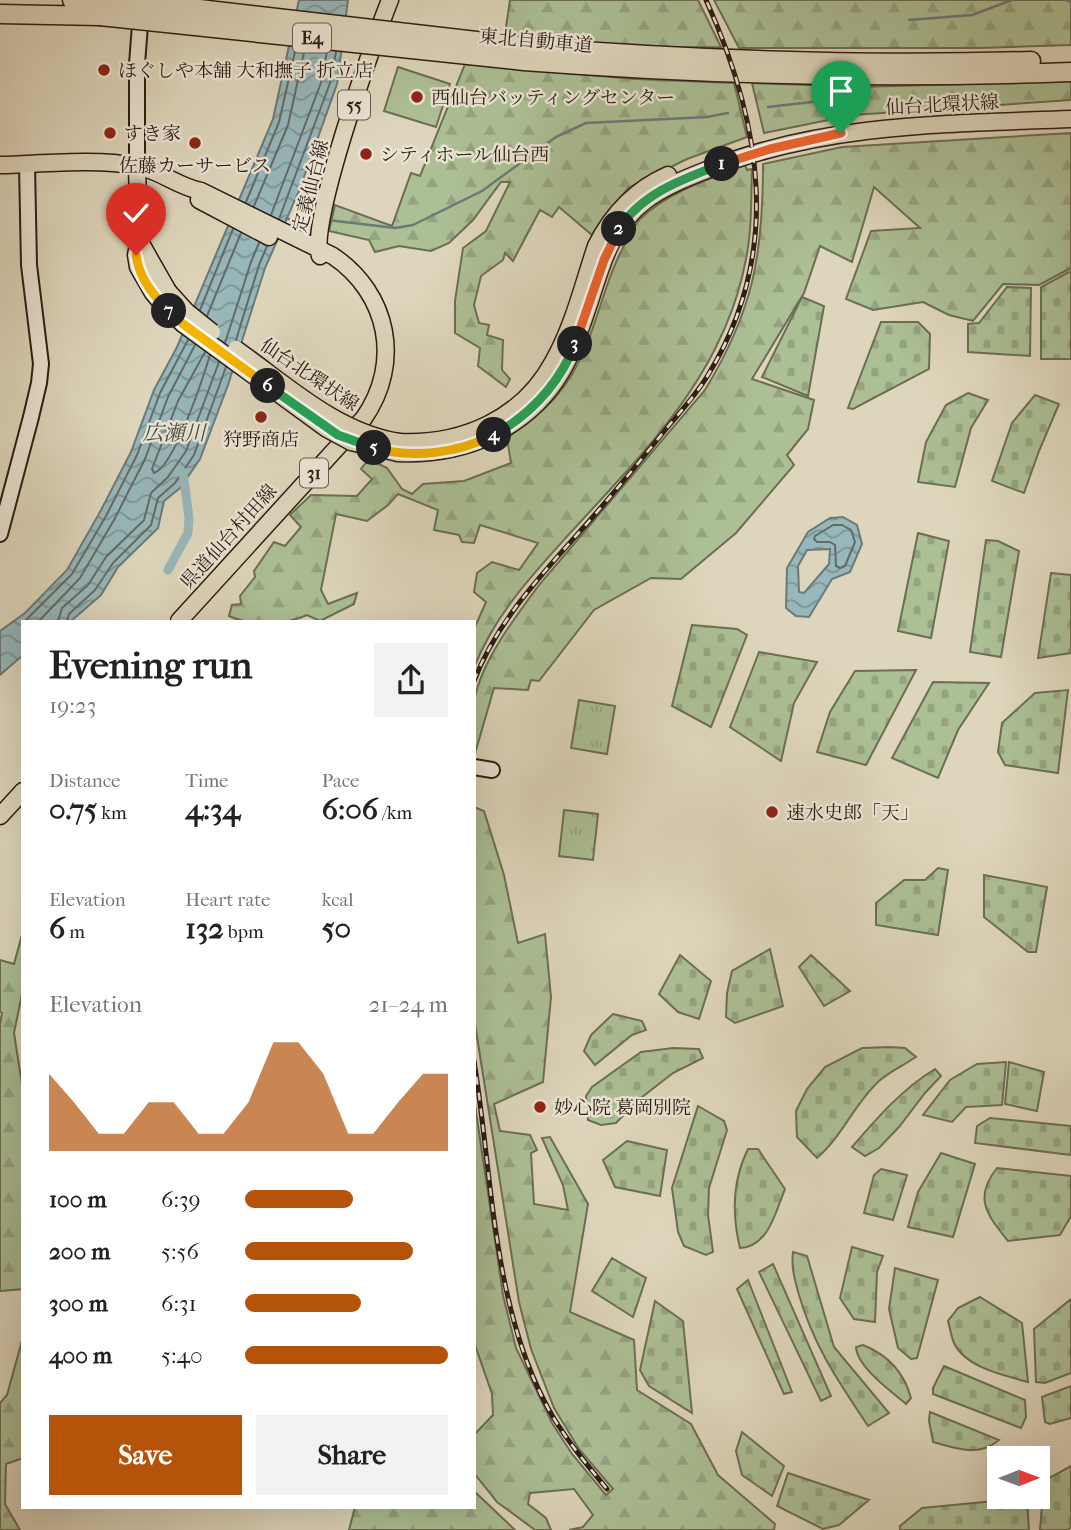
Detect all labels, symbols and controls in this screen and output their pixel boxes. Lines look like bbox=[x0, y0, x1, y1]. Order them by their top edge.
road number: E4 bbox=[293, 24, 331, 52]
street label: 東北自動車道 bbox=[478, 25, 594, 57]
place label: ほぐしや本舗 大和撫子 折立店 bbox=[118, 60, 373, 82]
pin bbox=[811, 61, 871, 133]
marker: ほぐしや本舗 大和撫子 折立店 bbox=[96, 62, 112, 78]
icon: arrive bbox=[822, 72, 860, 110]
place label: 西仙台バッティングセンター bbox=[431, 87, 675, 109]
marker: 西仙台バッティングセンター bbox=[409, 89, 425, 105]
road number: 55 bbox=[338, 90, 370, 120]
street label: 仙台北環状線 bbox=[885, 91, 1000, 119]
place label: すき家 bbox=[124, 123, 181, 145]
marker: すき家 bbox=[102, 125, 118, 141]
marker: 佐藤カーサービス bbox=[187, 135, 203, 151]
street label: 定義仙台線 bbox=[289, 137, 333, 235]
place label: シティホール仙台西 bbox=[380, 144, 549, 166]
marker: シティホール仙台西 bbox=[358, 146, 374, 162]
pin: 1 bbox=[704, 146, 740, 182]
text: 1 bbox=[718, 152, 725, 174]
place label: 佐藤カーサービス bbox=[119, 155, 271, 177]
pin bbox=[106, 183, 166, 255]
icon: check bbox=[117, 194, 155, 232]
pin: 2 bbox=[602, 212, 636, 246]
text: 2 bbox=[614, 217, 623, 239]
pin: 7 bbox=[152, 294, 186, 328]
text: 7 bbox=[164, 299, 173, 321]
pin: 3 bbox=[558, 326, 592, 362]
text: 3 bbox=[571, 332, 578, 354]
street label: 仙台北環状線 bbox=[256, 334, 363, 416]
pin: 6 bbox=[250, 368, 286, 404]
text: 6 bbox=[262, 374, 273, 396]
marker: 狩野商店 bbox=[253, 409, 269, 425]
pin: 4 bbox=[476, 418, 512, 452]
water label: 広瀬川 bbox=[143, 421, 207, 445]
text: 4 bbox=[488, 423, 499, 445]
place label: 狩野商店 bbox=[223, 429, 299, 451]
pin: 5 bbox=[356, 430, 392, 466]
text: 5 bbox=[369, 436, 378, 458]
road number: 31 bbox=[300, 458, 328, 488]
street label: 県道仙台村田線 bbox=[176, 480, 281, 593]
text: Evening run bbox=[49, 643, 252, 688]
button: share bbox=[374, 643, 448, 717]
text: 19:23 bbox=[49, 692, 96, 719]
text: Distance bbox=[49, 770, 120, 792]
text: Time bbox=[185, 770, 229, 792]
text: Pace bbox=[322, 770, 360, 792]
text: 0.75 bbox=[49, 792, 97, 827]
text: 4:34 bbox=[185, 792, 240, 827]
text: 6:06 bbox=[322, 792, 378, 827]
text: km bbox=[97, 802, 127, 824]
text: /km bbox=[378, 802, 412, 824]
place label: 速水史郎「天」 bbox=[786, 802, 919, 824]
marker: 速水史郎「天」 bbox=[764, 804, 780, 820]
text: Elevation bbox=[49, 889, 126, 911]
text: Heart rate bbox=[185, 889, 270, 911]
text: kcal bbox=[322, 889, 354, 911]
text: 6 bbox=[49, 911, 65, 946]
text: 132 bbox=[185, 911, 224, 946]
text: 50 bbox=[322, 911, 351, 946]
text: m bbox=[65, 921, 85, 943]
text: bpm bbox=[224, 921, 264, 943]
text: Elevation bbox=[49, 991, 142, 1018]
text: 21–24 m bbox=[368, 991, 448, 1018]
place label: 妙心院 葛岡別院 bbox=[554, 1097, 691, 1119]
marker: 妙心院 葛岡別院 bbox=[532, 1099, 548, 1115]
text: 100 m bbox=[49, 1186, 107, 1213]
text: 6:39 bbox=[161, 1186, 201, 1213]
text: 200 m bbox=[49, 1238, 110, 1265]
text: 5:56 bbox=[161, 1238, 199, 1265]
text: 300 m bbox=[49, 1290, 108, 1317]
text: 6:31 bbox=[161, 1290, 197, 1317]
text: 400 m bbox=[49, 1342, 112, 1369]
text: 5:40 bbox=[161, 1342, 203, 1369]
button: Save bbox=[49, 1415, 242, 1495]
button: Share bbox=[256, 1415, 448, 1495]
north arrow bbox=[987, 1446, 1050, 1508]
map controls bbox=[987, 1446, 1050, 1509]

